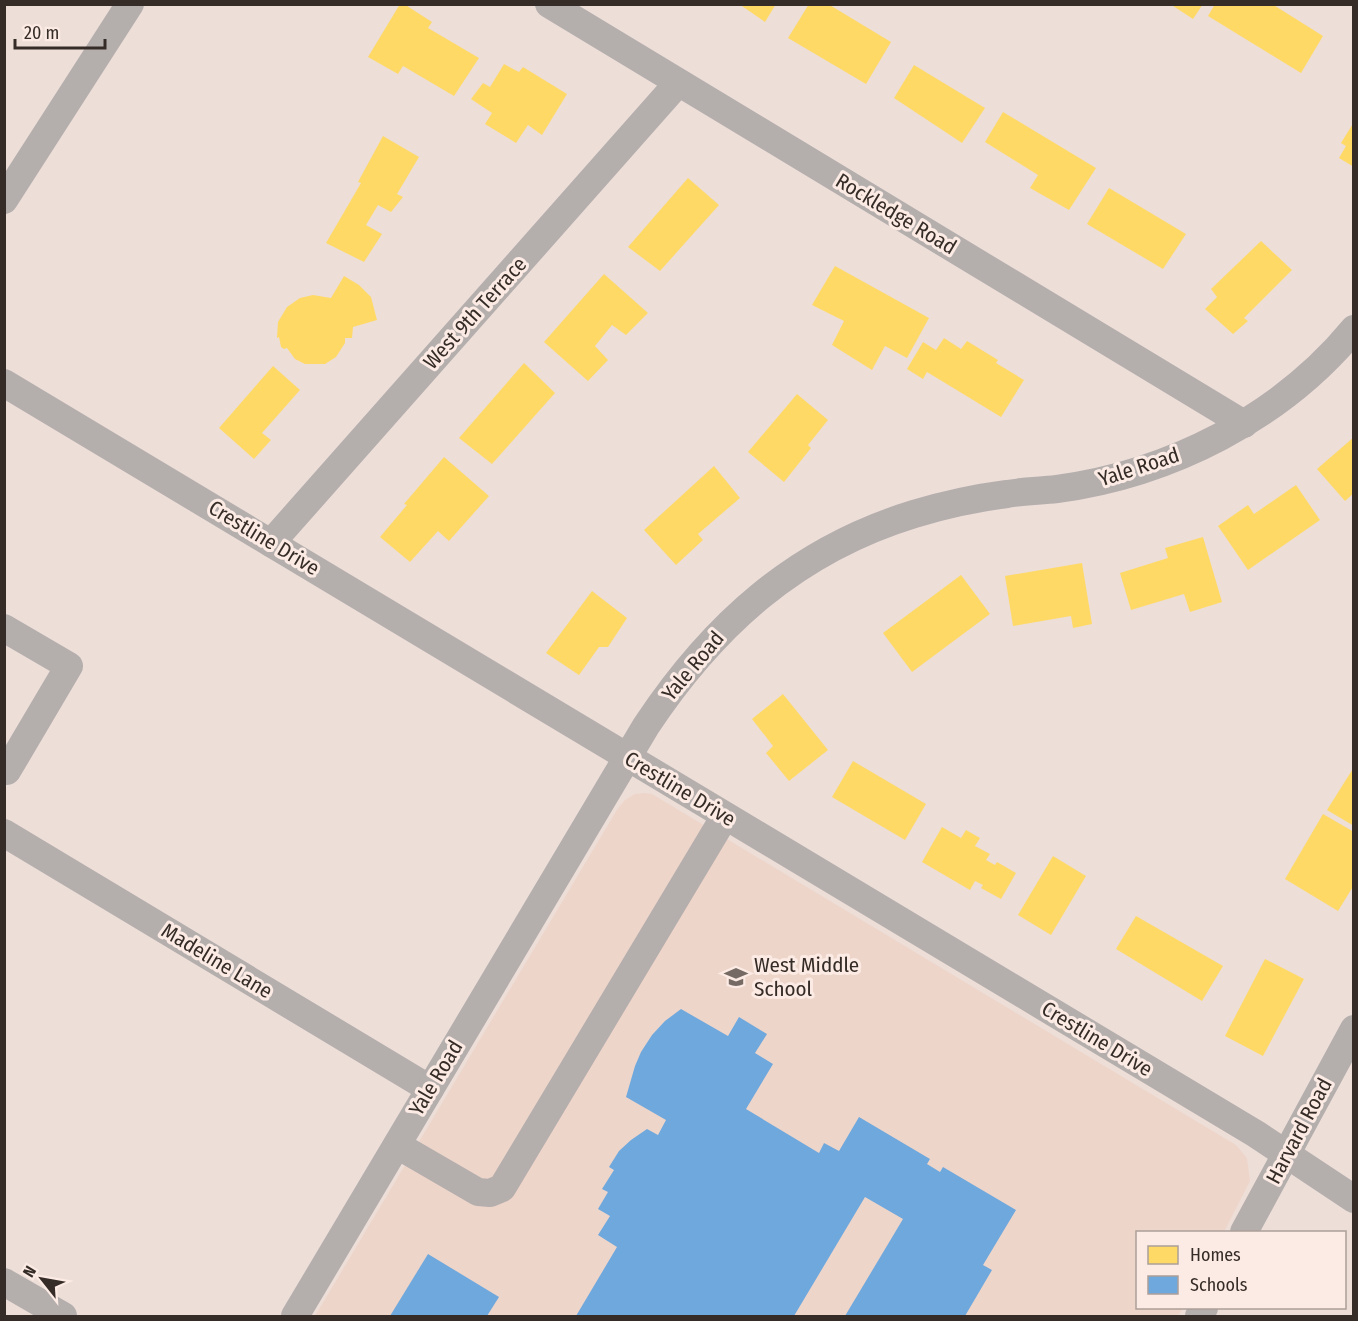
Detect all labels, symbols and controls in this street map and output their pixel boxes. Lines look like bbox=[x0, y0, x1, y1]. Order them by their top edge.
scale bar bbox=[15, 12, 105, 50]
text: 20 m bbox=[24, 22, 59, 44]
street label: Rockledge Road bbox=[831, 168, 961, 260]
street label: West 9th Terrace bbox=[418, 252, 532, 374]
street label: Yale Road bbox=[1095, 442, 1183, 492]
street label: Crestline Drive bbox=[204, 495, 324, 581]
street label: Yale Road bbox=[656, 626, 730, 706]
street label: Crestline Drive bbox=[620, 746, 740, 832]
street label: Madeline Lane bbox=[157, 918, 277, 1004]
place label: West Middle School bbox=[754, 952, 859, 1002]
school or university icon: West Middle School bbox=[723, 964, 749, 990]
street label: Crestline Drive bbox=[1037, 996, 1157, 1082]
street label: Yale Road bbox=[403, 1036, 469, 1120]
street label: Harvard Road bbox=[1260, 1074, 1338, 1188]
legend bbox=[1136, 1231, 1346, 1309]
text: Homes bbox=[1190, 1244, 1241, 1266]
north arrow bbox=[12, 1249, 72, 1309]
text: N bbox=[19, 1263, 40, 1281]
text: Schools bbox=[1190, 1274, 1248, 1296]

